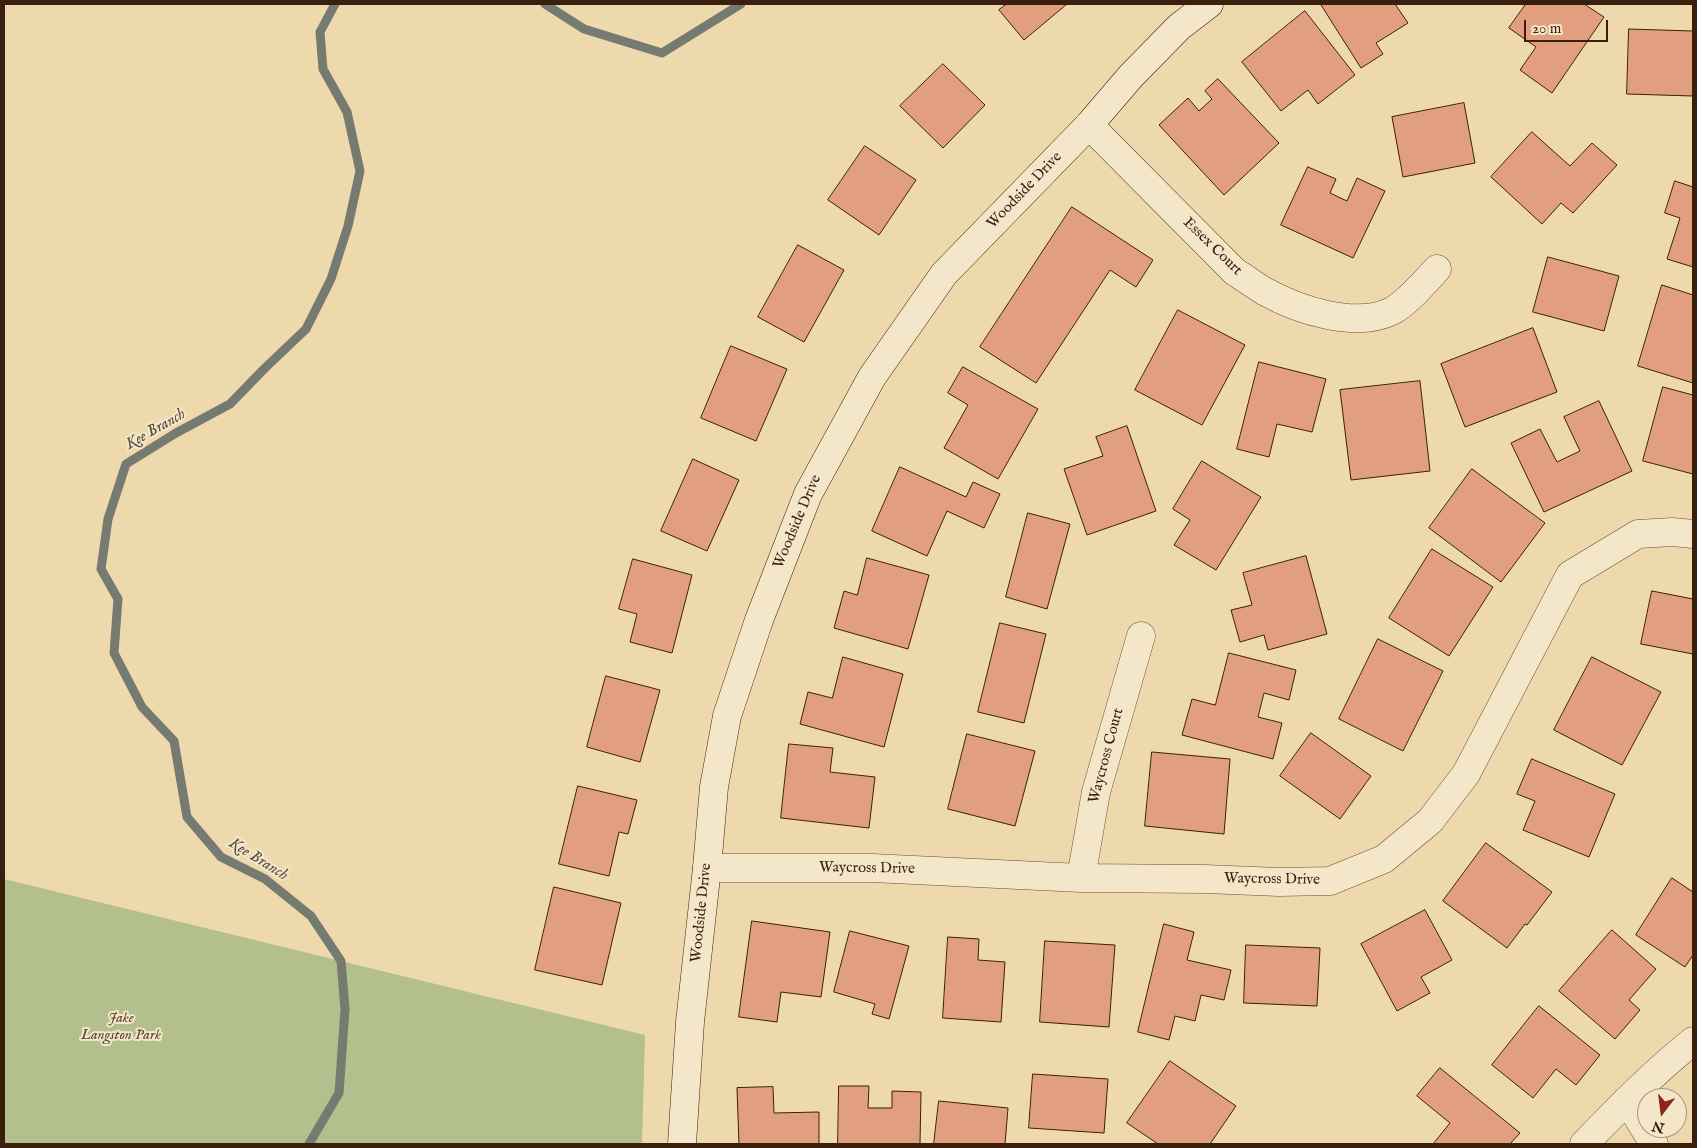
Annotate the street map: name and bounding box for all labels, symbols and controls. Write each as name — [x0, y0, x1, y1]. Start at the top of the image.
scale bar — [1527, 10, 1611, 42]
text: 20 m — [1532, 19, 1561, 38]
street label: Woodside Drive — [984, 149, 1066, 233]
street label: Essex Court — [1179, 214, 1245, 280]
water label: Kee Branch — [123, 405, 189, 455]
street label: Woodside Drive — [770, 472, 826, 572]
street label: Waycross Court — [1086, 706, 1128, 806]
water label: Kee Branch — [225, 834, 291, 886]
street label: Waycross Drive — [819, 859, 915, 879]
street label: Woodside Drive — [688, 862, 716, 964]
street label: Waycross Drive — [1224, 870, 1320, 890]
park label: Jake Langston Park — [81, 1010, 161, 1045]
north arrow — [1637, 1088, 1687, 1138]
text: N — [1650, 1116, 1667, 1137]

